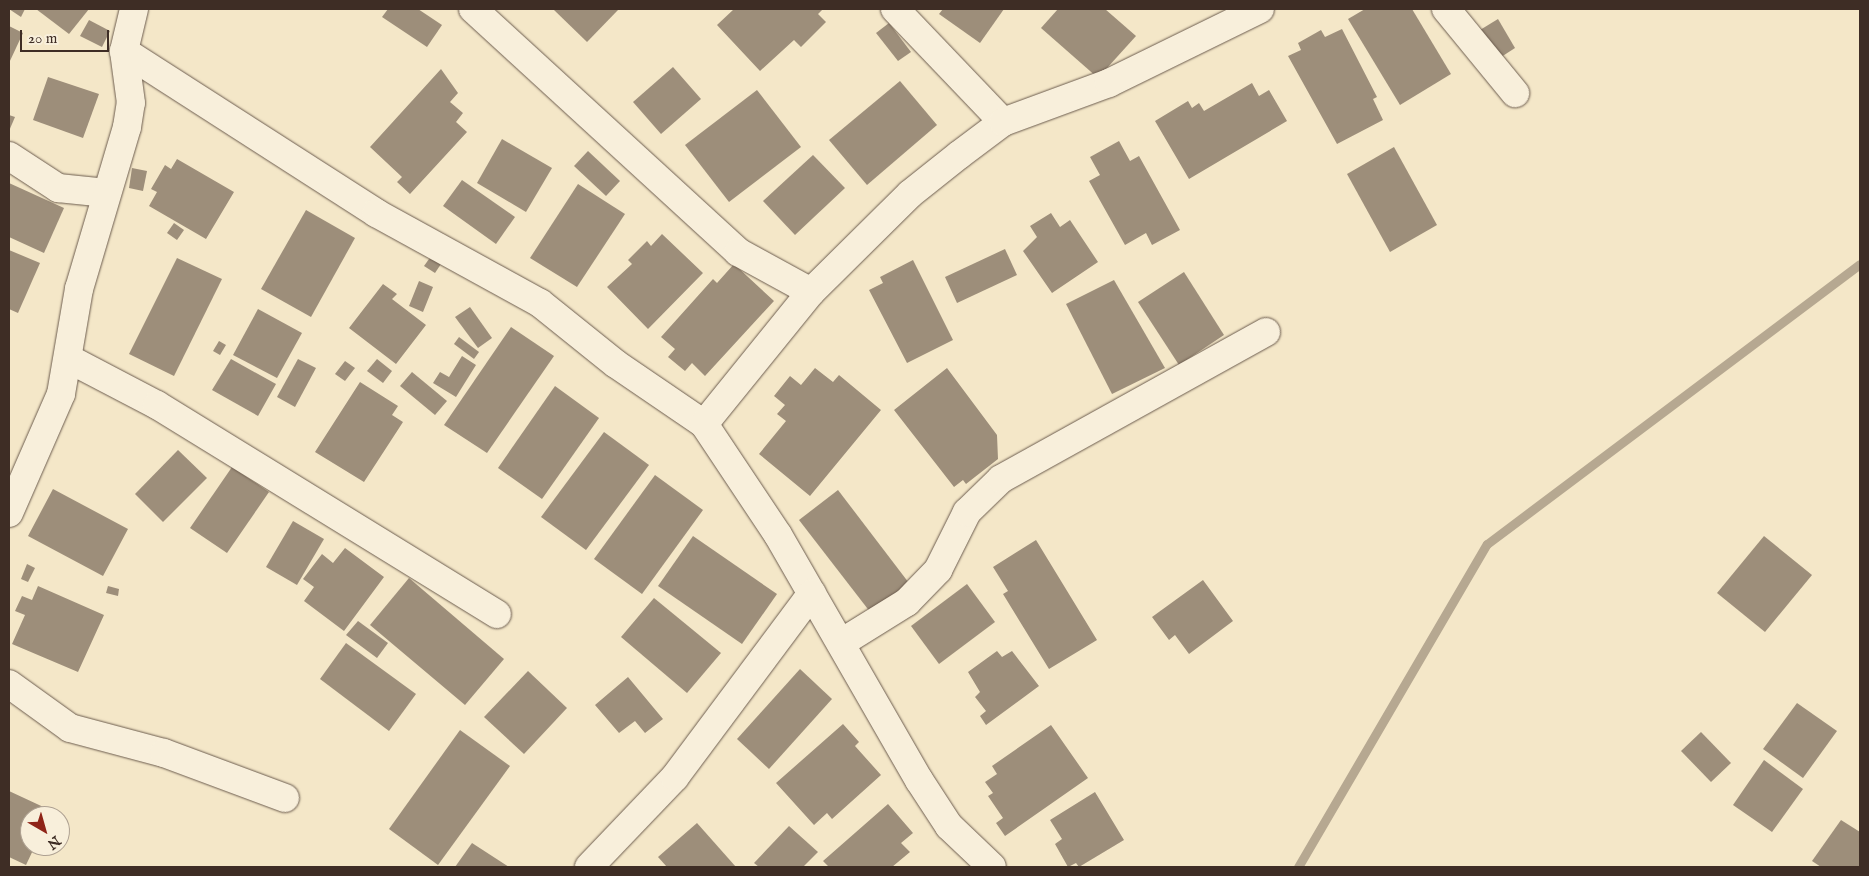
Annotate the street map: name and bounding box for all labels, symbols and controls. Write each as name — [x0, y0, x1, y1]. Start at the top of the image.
scale bar — [22, 20, 111, 52]
text: 20 m — [28, 29, 57, 48]
north arrow — [20, 806, 70, 856]
text: N — [43, 831, 64, 853]

